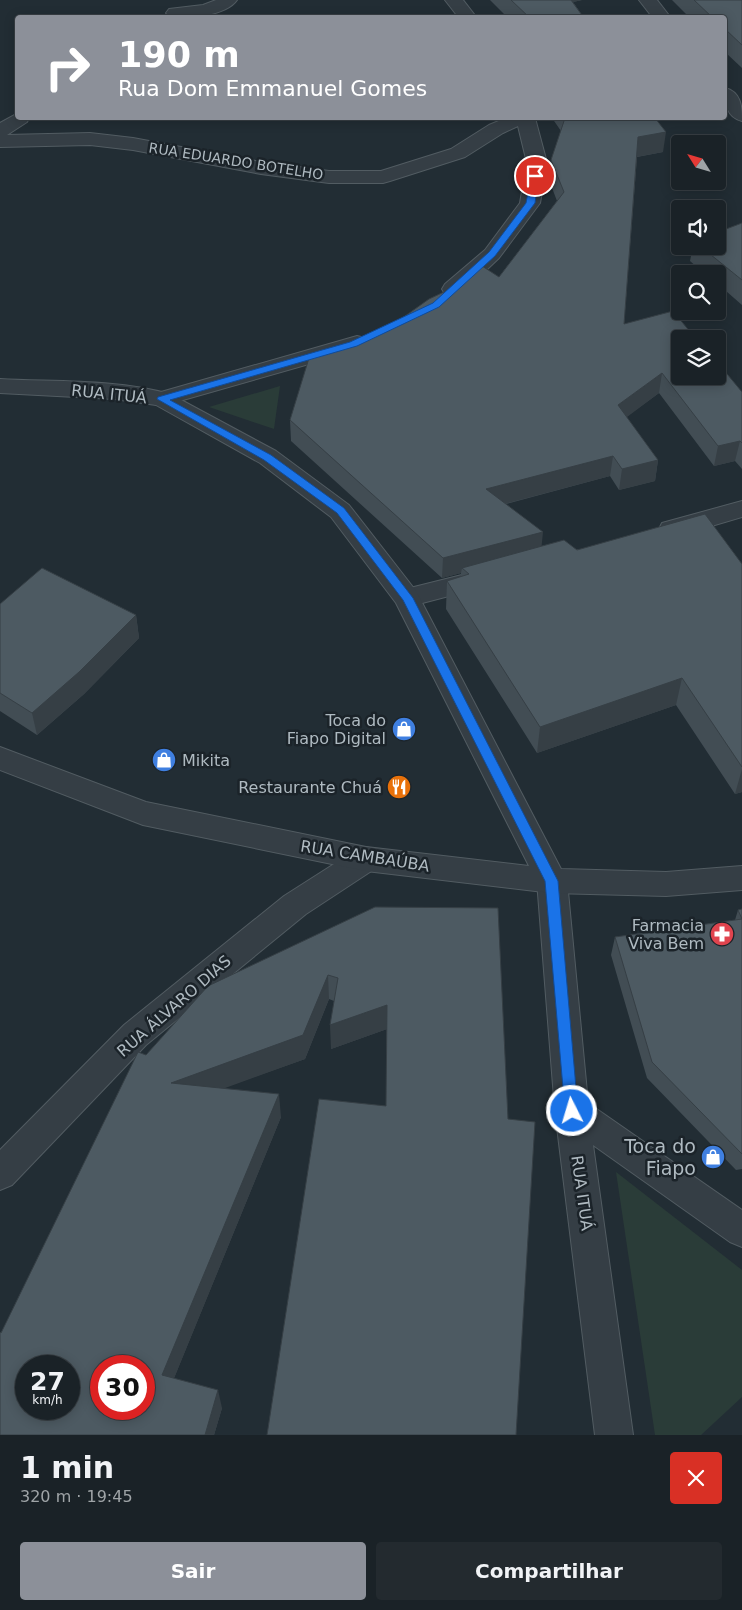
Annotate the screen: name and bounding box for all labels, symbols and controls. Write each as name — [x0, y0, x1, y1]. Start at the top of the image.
icon: right — [35, 35, 100, 100]
text: 190 m — [118, 35, 240, 75]
text: Rua Dom Emmanuel Gomes — [118, 76, 427, 101]
north arrow — [671, 135, 726, 190]
map controls — [671, 135, 726, 385]
street label: RUA EDUARDO BOTELHO — [148, 139, 324, 183]
pin — [514, 155, 556, 197]
icon: arrive — [521, 162, 549, 190]
button: sound — [671, 200, 726, 255]
button: search — [671, 265, 726, 320]
button: layers — [671, 330, 726, 385]
street label: RUA ITUÁ — [70, 381, 148, 407]
place label: Toca do Fiapo Digital — [287, 711, 386, 748]
shop icon: Toca do Fiapo Digital — [391, 716, 417, 742]
shop icon: Mikita — [151, 747, 177, 773]
place label: Mikita — [182, 751, 230, 770]
restaurant icon: Restaurante Chuá — [386, 774, 412, 800]
place label: Restaurante Chuá — [238, 778, 382, 797]
street label: RUA CAMBAÚBA — [299, 836, 431, 876]
place label: Farmacia Viva Bem — [628, 916, 704, 953]
pharmacy icon: Farmacia Viva Bem — [709, 921, 735, 947]
street label: RUA ÁLVARO DIAS — [113, 951, 235, 1061]
position arrow — [545, 1084, 597, 1136]
place label: Toca do Fiapo — [623, 1135, 696, 1179]
shop icon: Toca do Fiapo — [700, 1144, 726, 1170]
street label: RUA ITUÁ — [567, 1154, 597, 1232]
speed limit sign: 30 — [90, 1355, 155, 1420]
text: 27 — [30, 1367, 65, 1396]
text: km/h — [32, 1393, 63, 1407]
text: 1 min — [20, 1450, 114, 1485]
button: close — [670, 1452, 722, 1504]
text: 320 m · 19:45 — [20, 1487, 133, 1506]
button: Sair — [20, 1542, 366, 1600]
button: Compartilhar — [376, 1542, 722, 1600]

